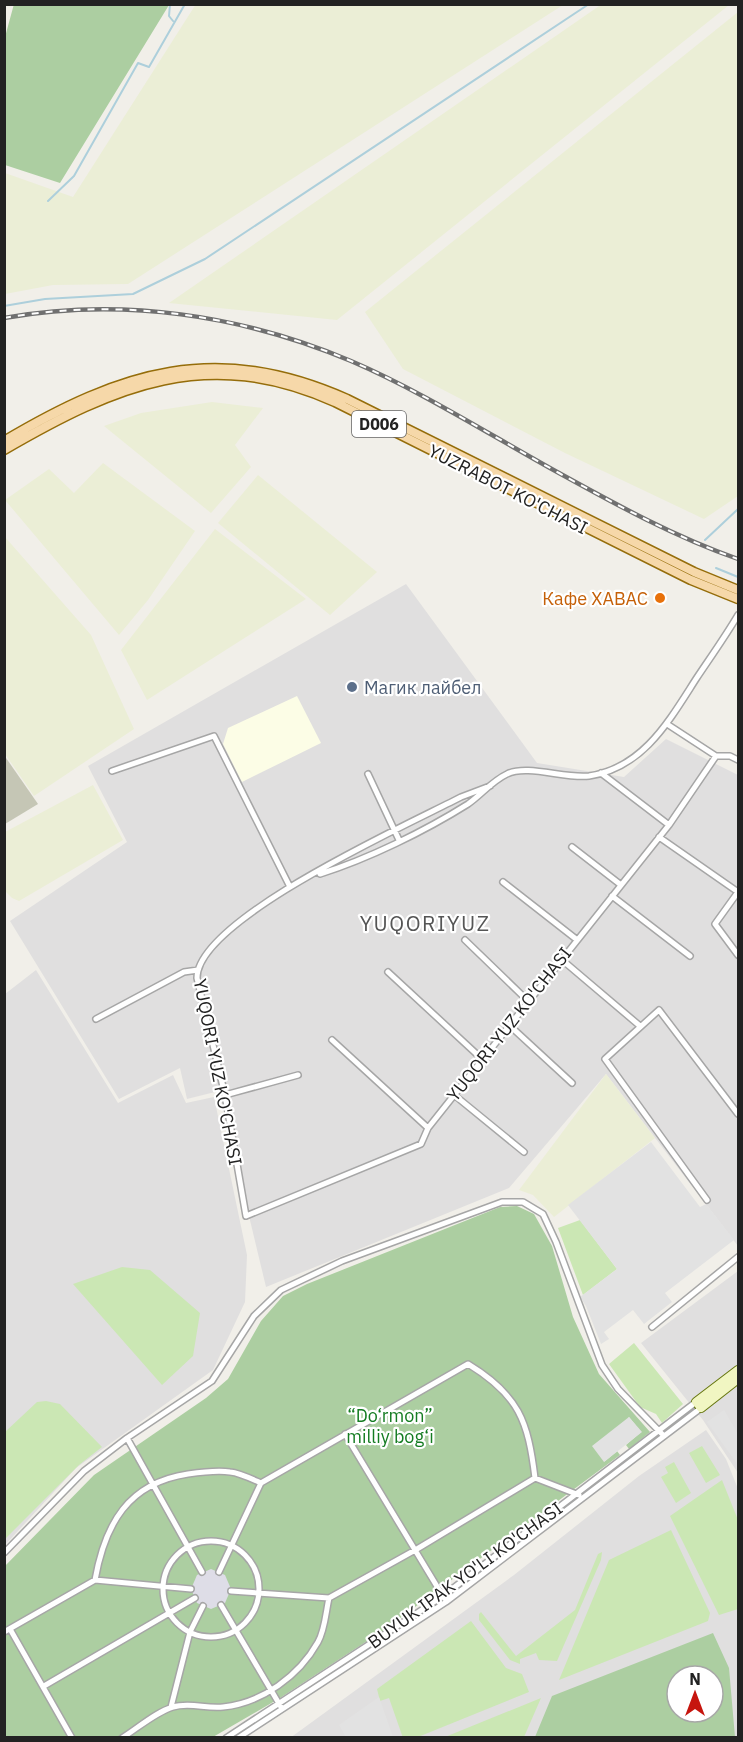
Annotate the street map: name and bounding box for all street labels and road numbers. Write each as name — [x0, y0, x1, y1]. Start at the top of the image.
road number: D006 — [352, 411, 406, 437]
street label: YUZRABOT KO'CHASI — [424, 439, 592, 539]
street label: YUQORI YUZ KO'CHASI — [442, 942, 576, 1106]
street label: YUQORI YUZ KO'CHASI — [189, 977, 247, 1167]
street label: BUYUK IPAK YO'LI KO'CHASI — [363, 1497, 567, 1653]

